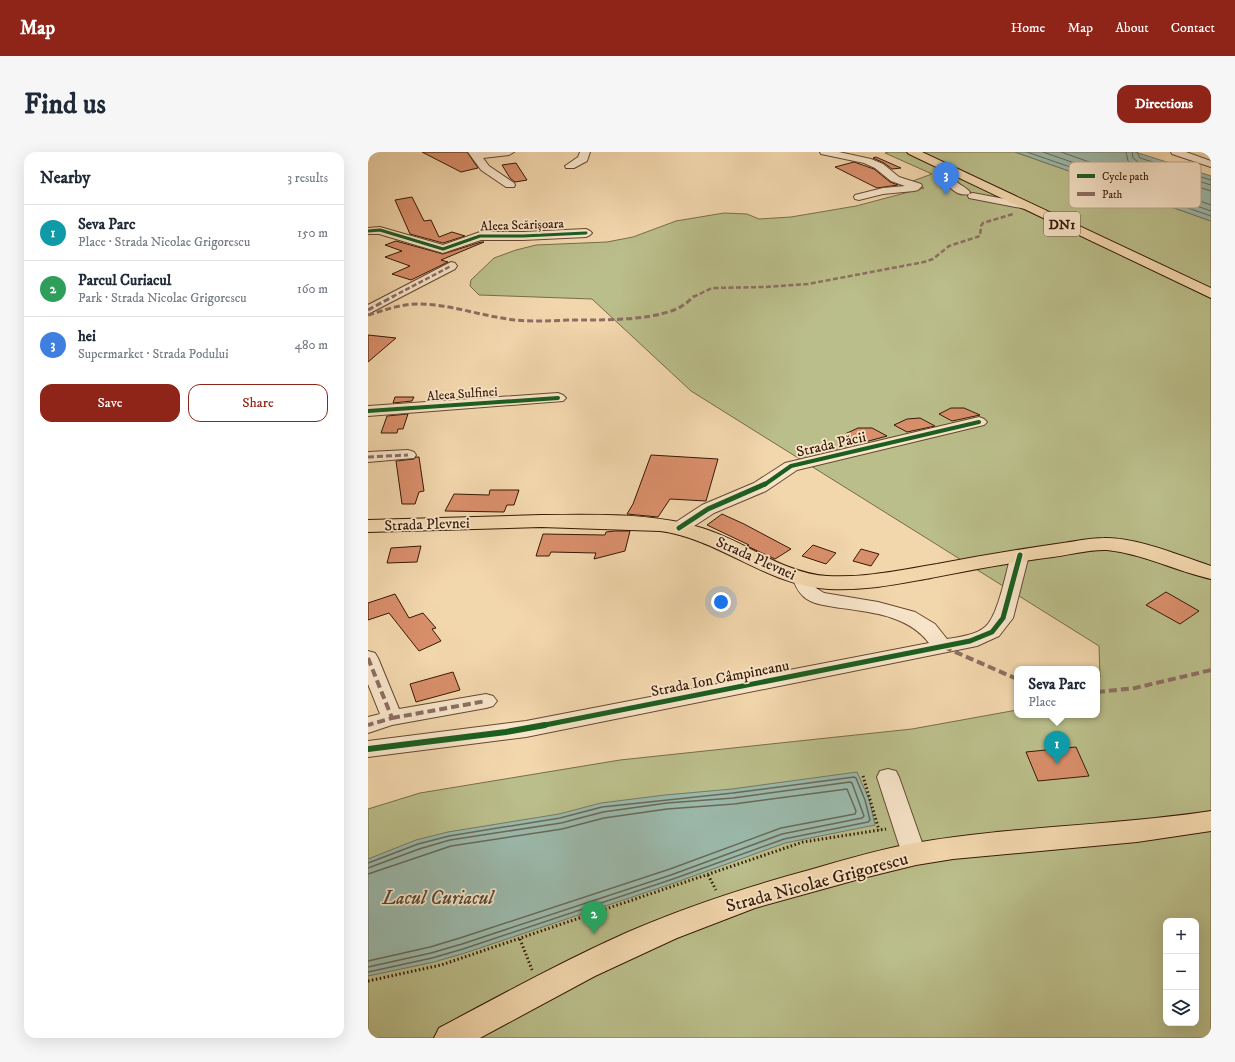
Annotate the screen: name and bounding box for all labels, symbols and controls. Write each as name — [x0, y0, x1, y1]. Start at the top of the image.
text: Map — [20, 17, 55, 40]
text: Home — [1011, 19, 1045, 37]
text: Map — [1067, 19, 1093, 37]
text: About — [1115, 19, 1149, 37]
text: Contact — [1171, 19, 1215, 37]
button: Directions — [1117, 85, 1211, 123]
text: Find us — [24, 87, 106, 122]
pin: 3 — [933, 162, 959, 195]
legend — [1069, 162, 1201, 208]
text: Nearby — [40, 167, 90, 189]
text: 3 results — [287, 170, 328, 186]
text: Cycle path — [1102, 170, 1149, 184]
text: Path — [1102, 188, 1123, 202]
road number: DN1 — [1044, 212, 1080, 236]
text: Seva Parc — [78, 215, 135, 234]
street label: Aleea Scărișoara — [480, 216, 565, 234]
text: 1 — [51, 225, 55, 241]
text: 150 m — [297, 225, 328, 241]
text: Place · Strada Nicolae Grigorescu — [78, 234, 250, 250]
text: Parcul Curiacul — [78, 271, 171, 290]
text: 2 — [50, 281, 56, 297]
text: 160 m — [297, 281, 328, 297]
text: Park · Strada Nicolae Grigorescu — [78, 290, 247, 306]
text: hei — [78, 327, 96, 346]
text: 3 — [51, 337, 55, 353]
text: 480 m — [294, 337, 328, 353]
text: Supermarket · Strada Podului — [78, 346, 229, 362]
button: Save — [40, 384, 180, 422]
button: Share — [188, 384, 328, 422]
street label: Aleea Sulfinei — [426, 384, 498, 404]
street label: Strada Păcii — [794, 427, 868, 462]
street label: Strada Plevnei — [384, 514, 470, 535]
street label: Strada Plevnei — [713, 532, 799, 585]
your location — [711, 592, 731, 612]
street label: Strada Ion Câmpineanu — [649, 656, 791, 701]
popup — [1014, 666, 1100, 718]
text: Seva Parc — [1028, 675, 1086, 694]
text: Place — [1028, 694, 1056, 710]
pin: 1 — [1044, 731, 1070, 764]
street label: Strada Nicolae Grigorescu — [724, 848, 911, 918]
water label: Lacul Curiacul — [382, 887, 495, 910]
pin: 2 — [581, 901, 607, 934]
map controls — [1163, 918, 1199, 1026]
button: + — [1163, 918, 1199, 954]
button: − — [1163, 954, 1199, 990]
button: layers — [1163, 990, 1199, 1026]

